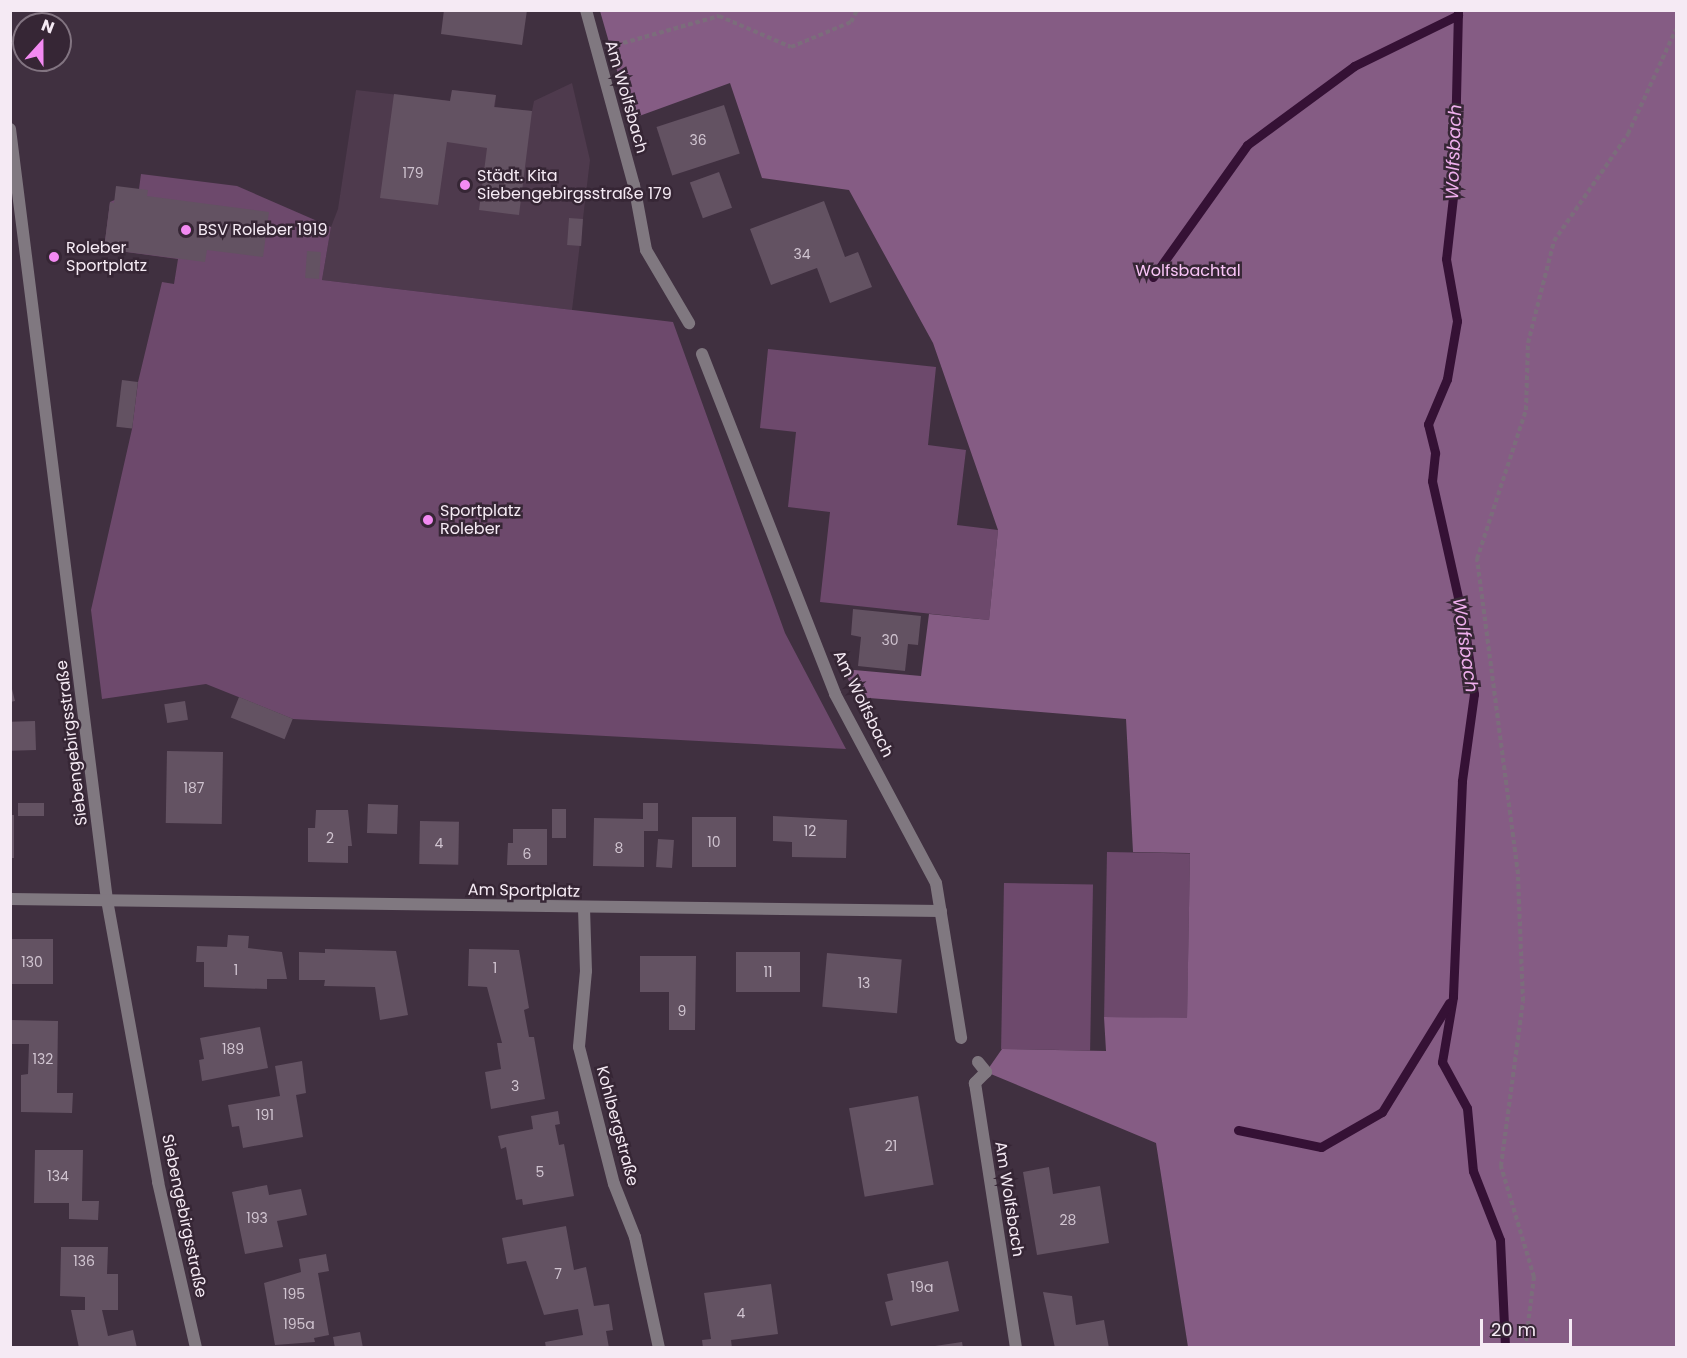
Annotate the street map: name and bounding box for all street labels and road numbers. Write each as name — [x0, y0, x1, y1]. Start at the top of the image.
street label: Am Wolfsbach — [601, 38, 651, 156]
street label: Am Wolfsbach — [829, 647, 897, 761]
street label: Siebengebirgsstraße — [52, 659, 92, 827]
street label: Am Sportplatz — [468, 880, 580, 902]
street label: Kohlbergstraße — [592, 1064, 642, 1188]
street label: Siebengebirgsstraße — [157, 1133, 211, 1299]
street label: Am Wolfsbach — [990, 1140, 1028, 1258]

